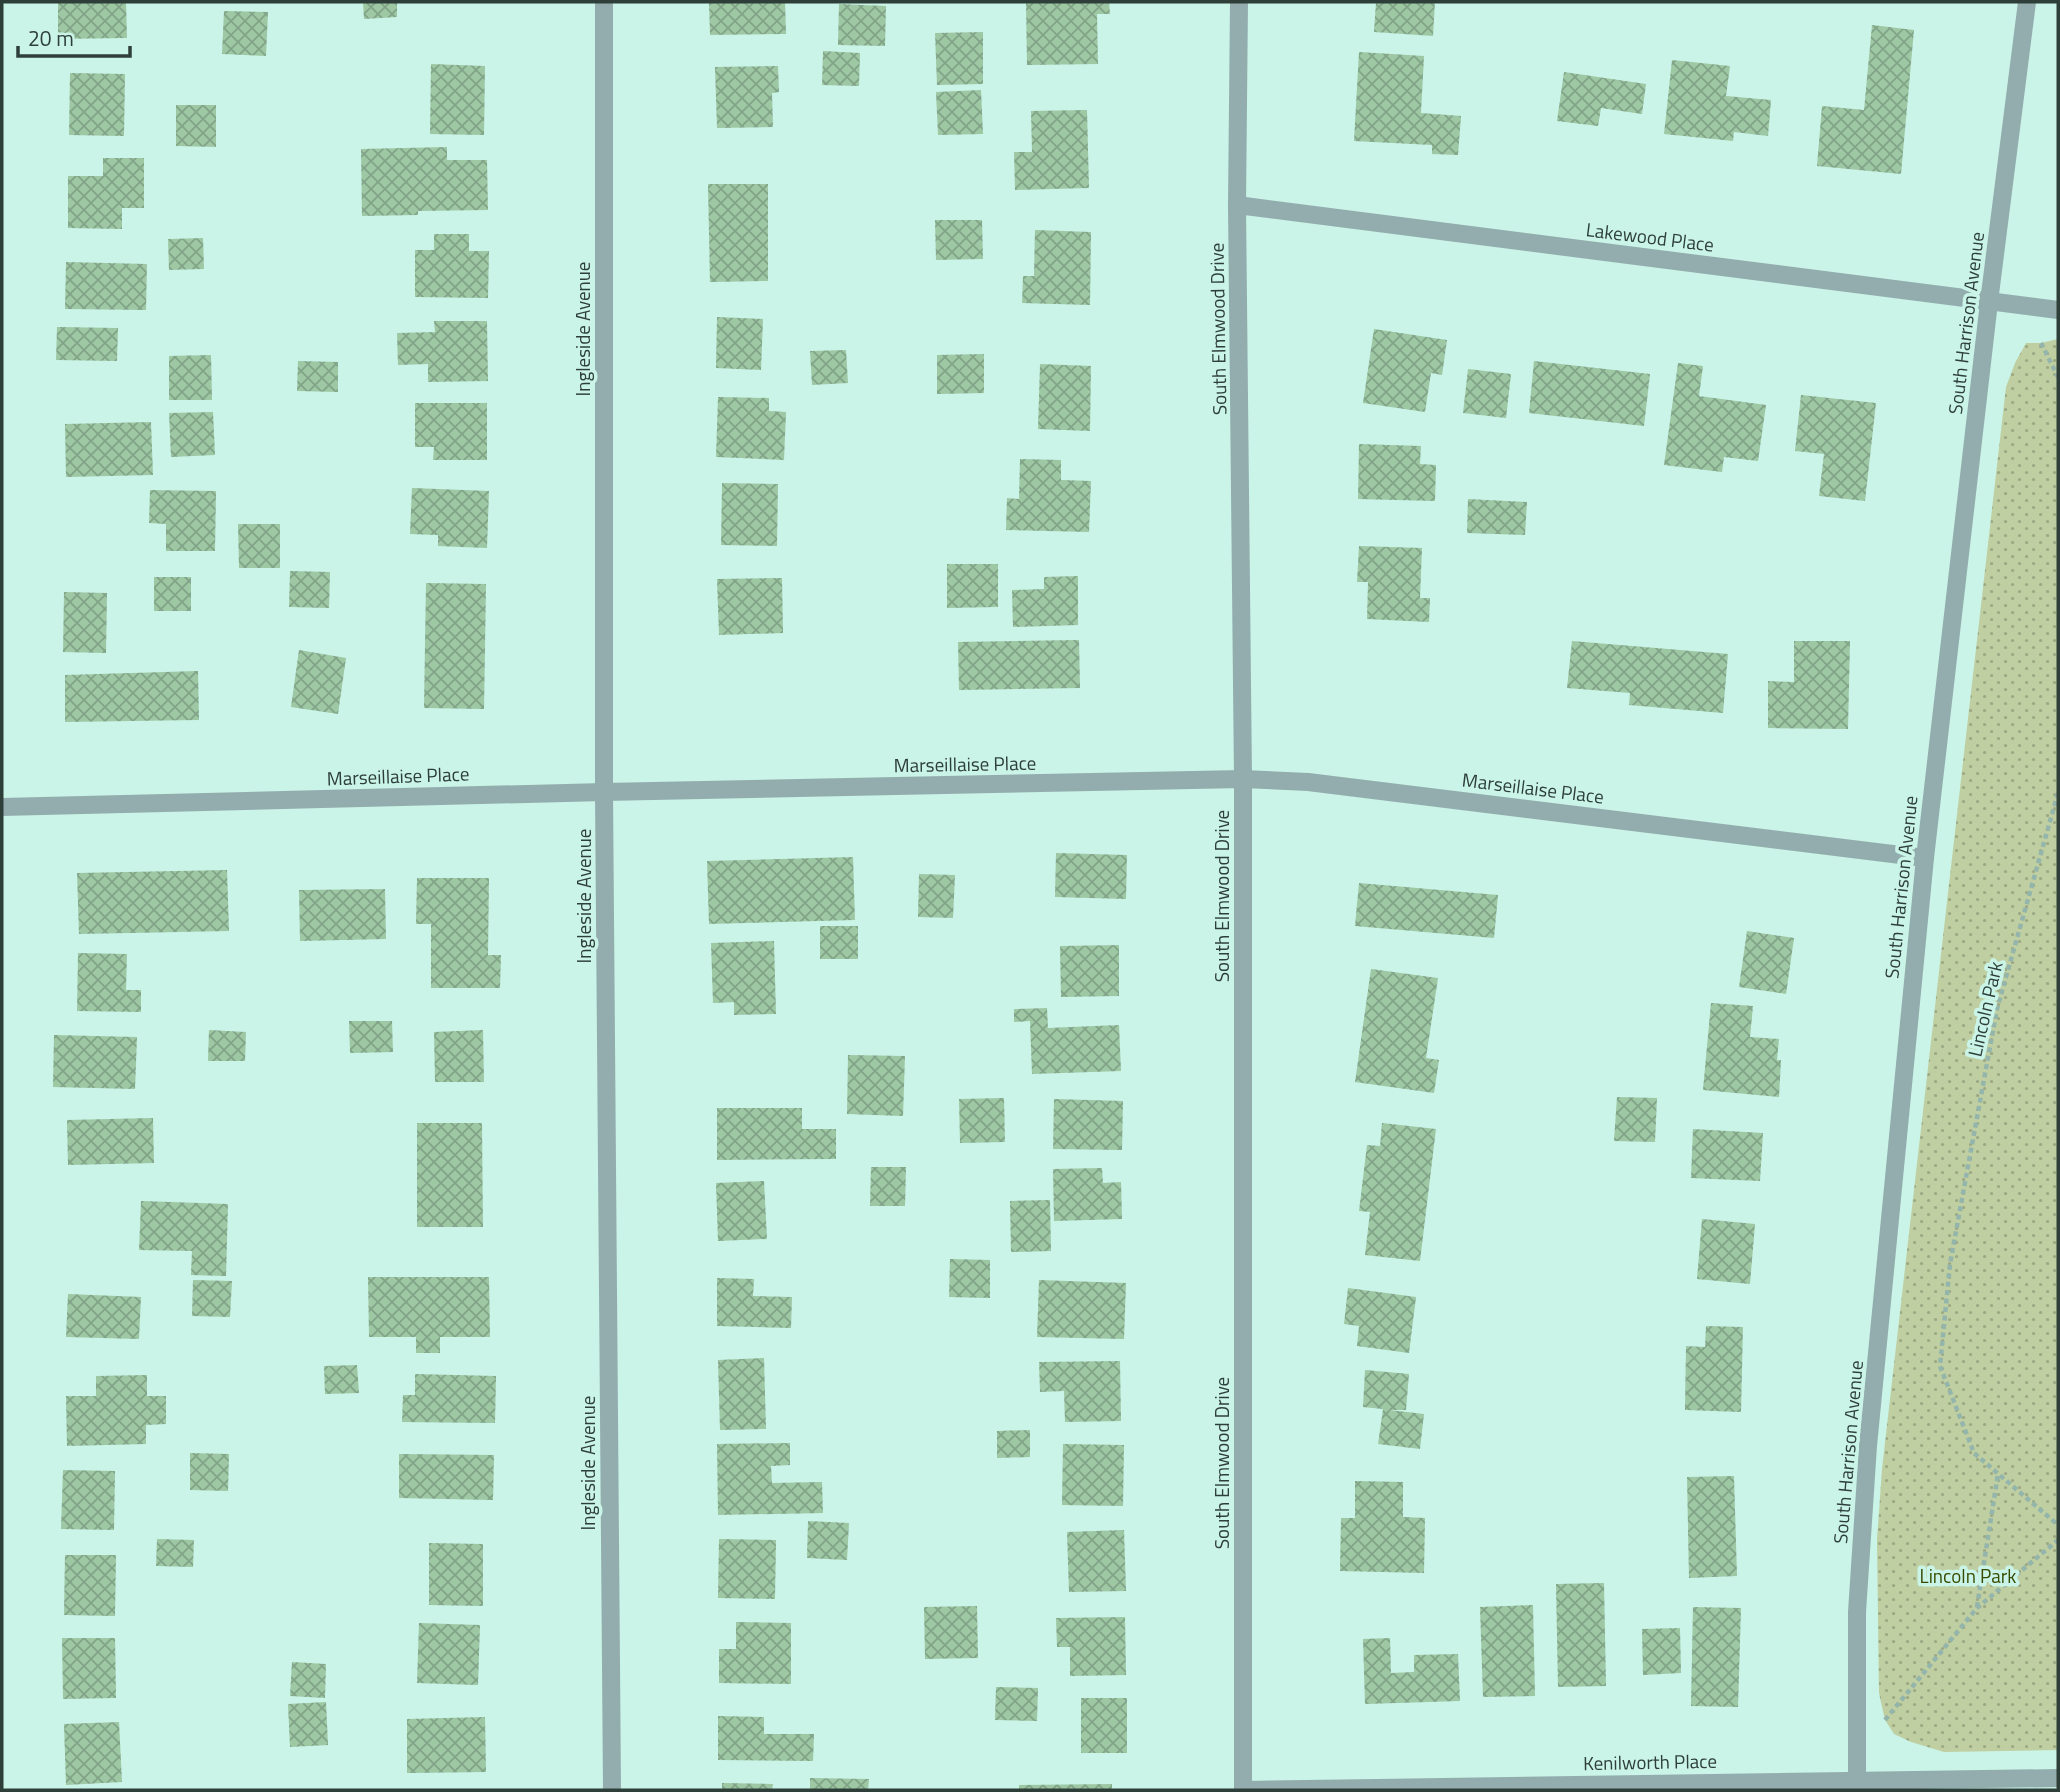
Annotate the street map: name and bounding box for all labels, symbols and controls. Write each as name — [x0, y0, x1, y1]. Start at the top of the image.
scale bar — [18, 14, 130, 58]
text: 20 m — [28, 22, 74, 54]
street label: Lakewood Place — [1584, 214, 1716, 259]
street label: South Harrison Avenue — [1940, 230, 1991, 416]
street label: South Elmwood Drive — [1201, 243, 1234, 415]
street label: Ingleside Avenue — [568, 262, 597, 396]
street label: Marseillaise Place — [893, 748, 1037, 779]
street label: Marseillaise Place — [326, 759, 470, 792]
street label: Marseillaise Place — [1460, 764, 1606, 811]
street label: South Harrison Avenue — [1876, 794, 1925, 980]
street label: South Elmwood Drive — [1207, 810, 1236, 982]
street label: Ingleside Avenue — [569, 829, 598, 963]
street label: Lincoln Park — [1959, 958, 2010, 1059]
street label: South Harrison Avenue — [1825, 1359, 1870, 1545]
street label: South Elmwood Drive — [1207, 1377, 1236, 1549]
street label: Ingleside Avenue — [573, 1396, 602, 1530]
park label: Lincoln Park — [1920, 1561, 2016, 1590]
street label: Kenilworth Place — [1583, 1746, 1717, 1777]

